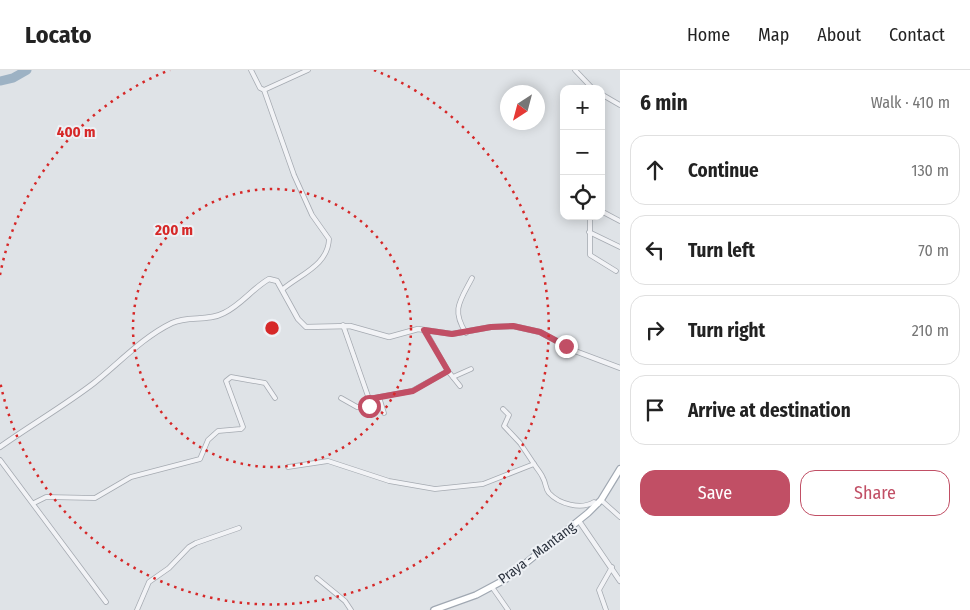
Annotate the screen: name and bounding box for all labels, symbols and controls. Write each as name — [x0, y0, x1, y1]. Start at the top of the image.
text: Locato — [25, 21, 91, 49]
text: Home — [687, 24, 730, 46]
text: Map — [758, 24, 789, 46]
text: About — [817, 24, 861, 46]
text: Contact — [889, 24, 945, 46]
north arrow — [500, 85, 545, 130]
map controls — [560, 85, 605, 220]
button: + — [560, 85, 605, 130]
text: 6 min — [640, 90, 688, 116]
text: Walk · 410 m — [871, 93, 950, 112]
text: 400 m — [57, 123, 95, 141]
button: − — [560, 130, 605, 175]
icon: ahead — [641, 156, 669, 184]
text: Continue — [688, 159, 759, 182]
text: 130 m — [911, 161, 949, 180]
button: locate — [560, 175, 605, 220]
text: 200 m — [154, 221, 193, 239]
icon: left — [641, 236, 669, 264]
text: Turn left — [688, 239, 755, 262]
text: 70 m — [918, 241, 949, 260]
icon: right — [641, 316, 669, 344]
centre of rings — [263, 319, 281, 337]
text: Turn right — [688, 319, 765, 342]
text: 210 m — [912, 321, 949, 340]
route end — [555, 335, 578, 358]
route start — [358, 395, 381, 418]
icon: arrive — [641, 396, 669, 424]
text: Arrive at destination — [688, 399, 851, 422]
button: Save — [640, 470, 790, 516]
button: Share — [800, 470, 950, 516]
street label: Praya - Mantang — [495, 518, 579, 588]

